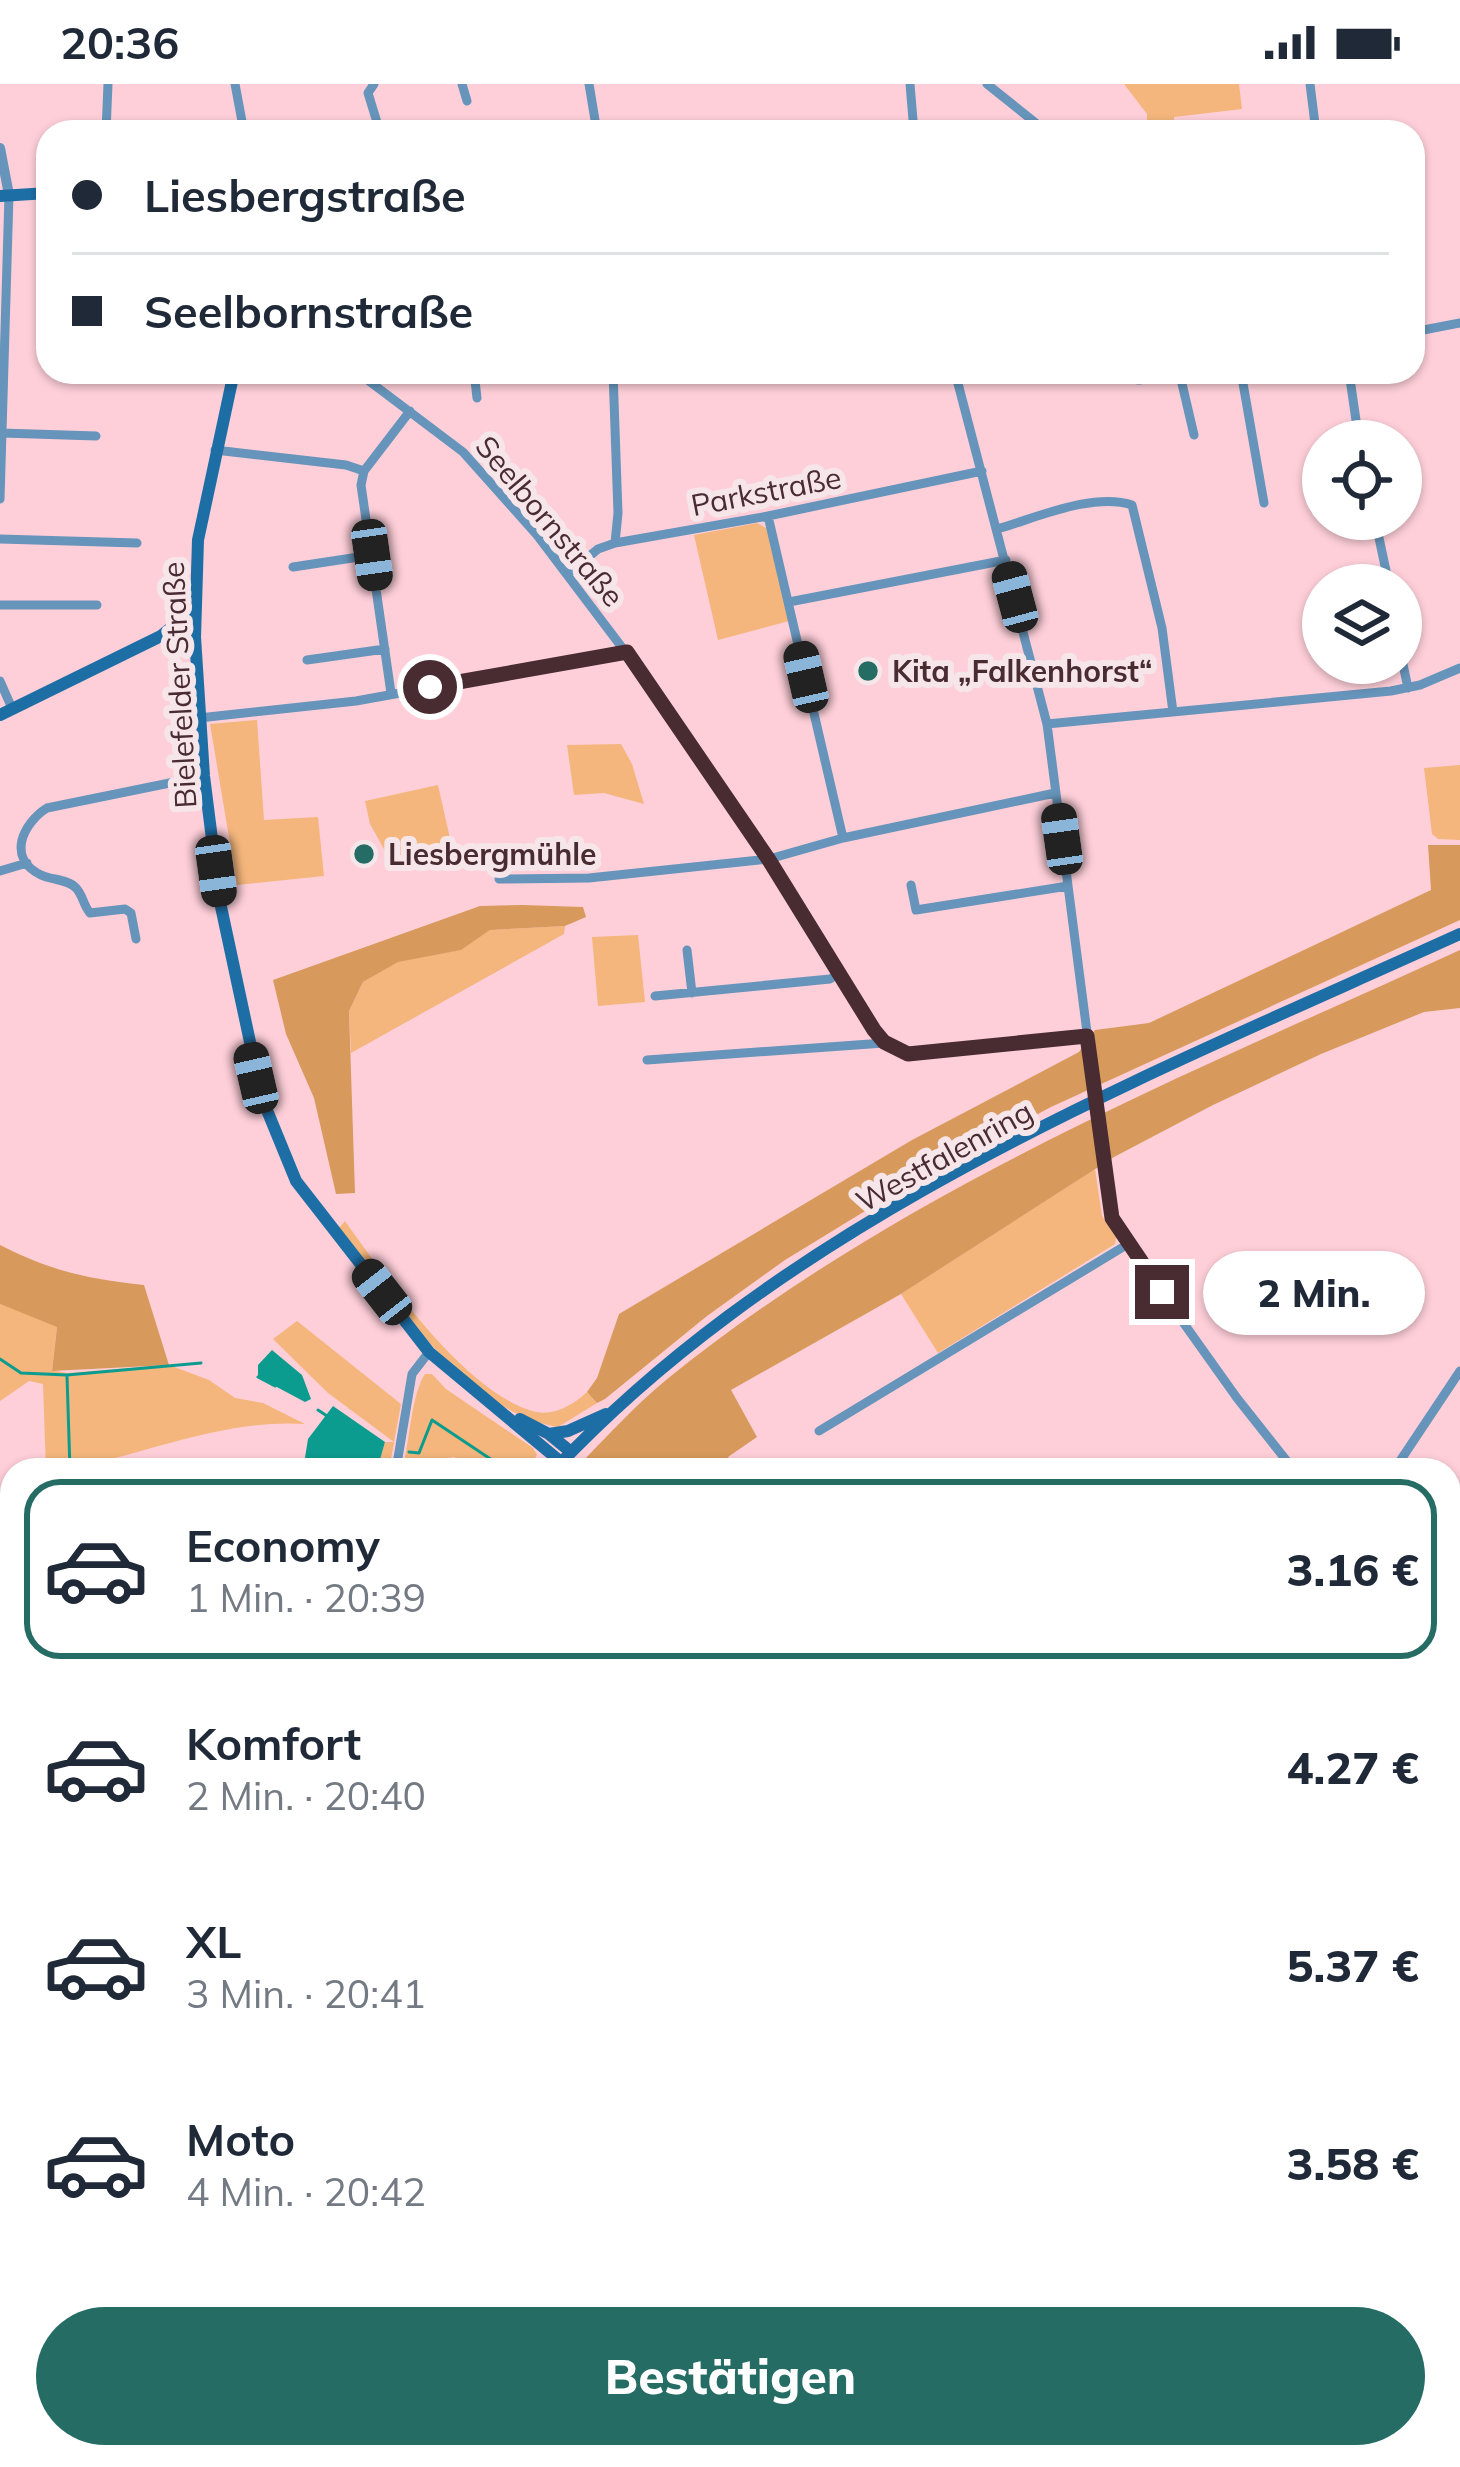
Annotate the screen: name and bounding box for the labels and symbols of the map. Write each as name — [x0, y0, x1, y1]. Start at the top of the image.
street label: Seelbornstraße — [468, 428, 632, 614]
street label: Parkstraße — [688, 458, 844, 524]
car — [349, 517, 395, 593]
car — [988, 558, 1042, 636]
street label: Bielefelder Straße — [154, 561, 204, 809]
car — [780, 638, 832, 716]
place label: Kita „Falkenhorst“ — [892, 652, 1152, 690]
marker: Kita „Falkenhorst“ — [855, 658, 881, 684]
route start — [403, 660, 457, 714]
car — [1039, 801, 1085, 877]
car — [193, 833, 239, 909]
place label: Liesbergmühle — [388, 835, 597, 873]
marker: Liesbergmühle — [351, 841, 377, 867]
car — [230, 1039, 282, 1117]
street label: Westfalenring — [849, 1092, 1039, 1220]
callout: 2 Min. — [1204, 1250, 1426, 1334]
car — [346, 1253, 418, 1331]
route end — [1135, 1265, 1189, 1319]

